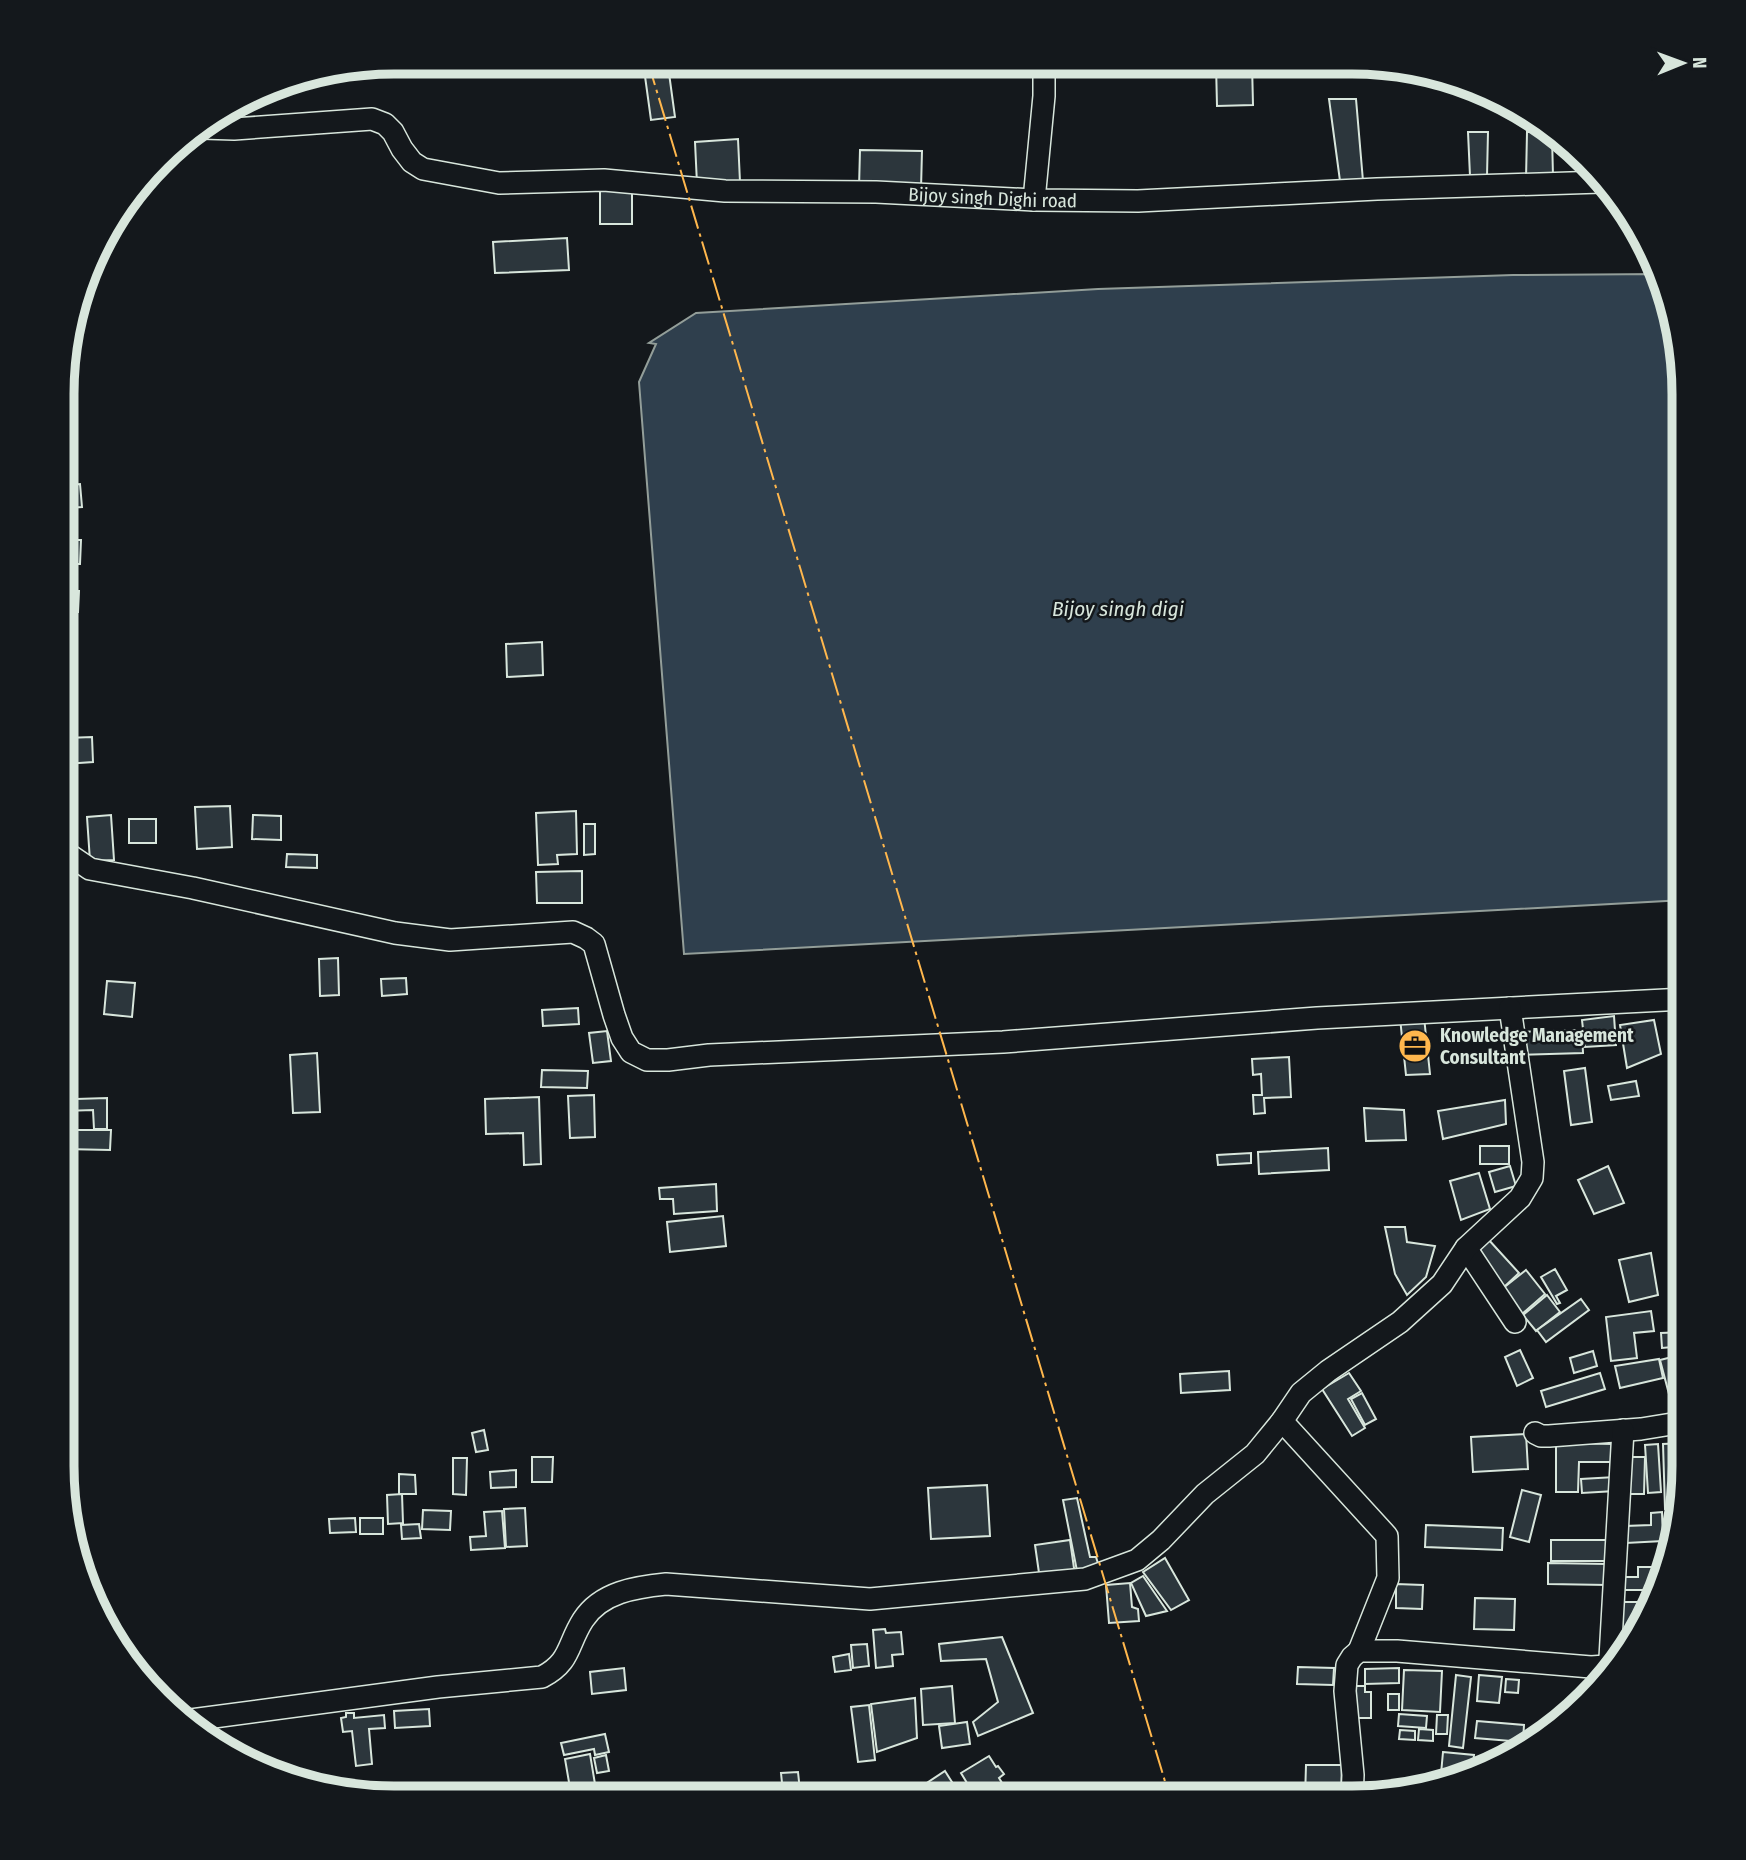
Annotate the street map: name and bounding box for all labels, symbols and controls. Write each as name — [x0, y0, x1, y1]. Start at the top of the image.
north arrow — [1648, 28, 1718, 98]
text: N — [1688, 57, 1711, 69]
street label: Bijoy singh Dighi road — [908, 182, 1077, 212]
water label: Bijoy singh digi — [1052, 596, 1185, 622]
place label: Knowledge Management Consultant — [1440, 1024, 1634, 1069]
office icon: Knowledge Management Consultant — [1396, 1027, 1434, 1065]

